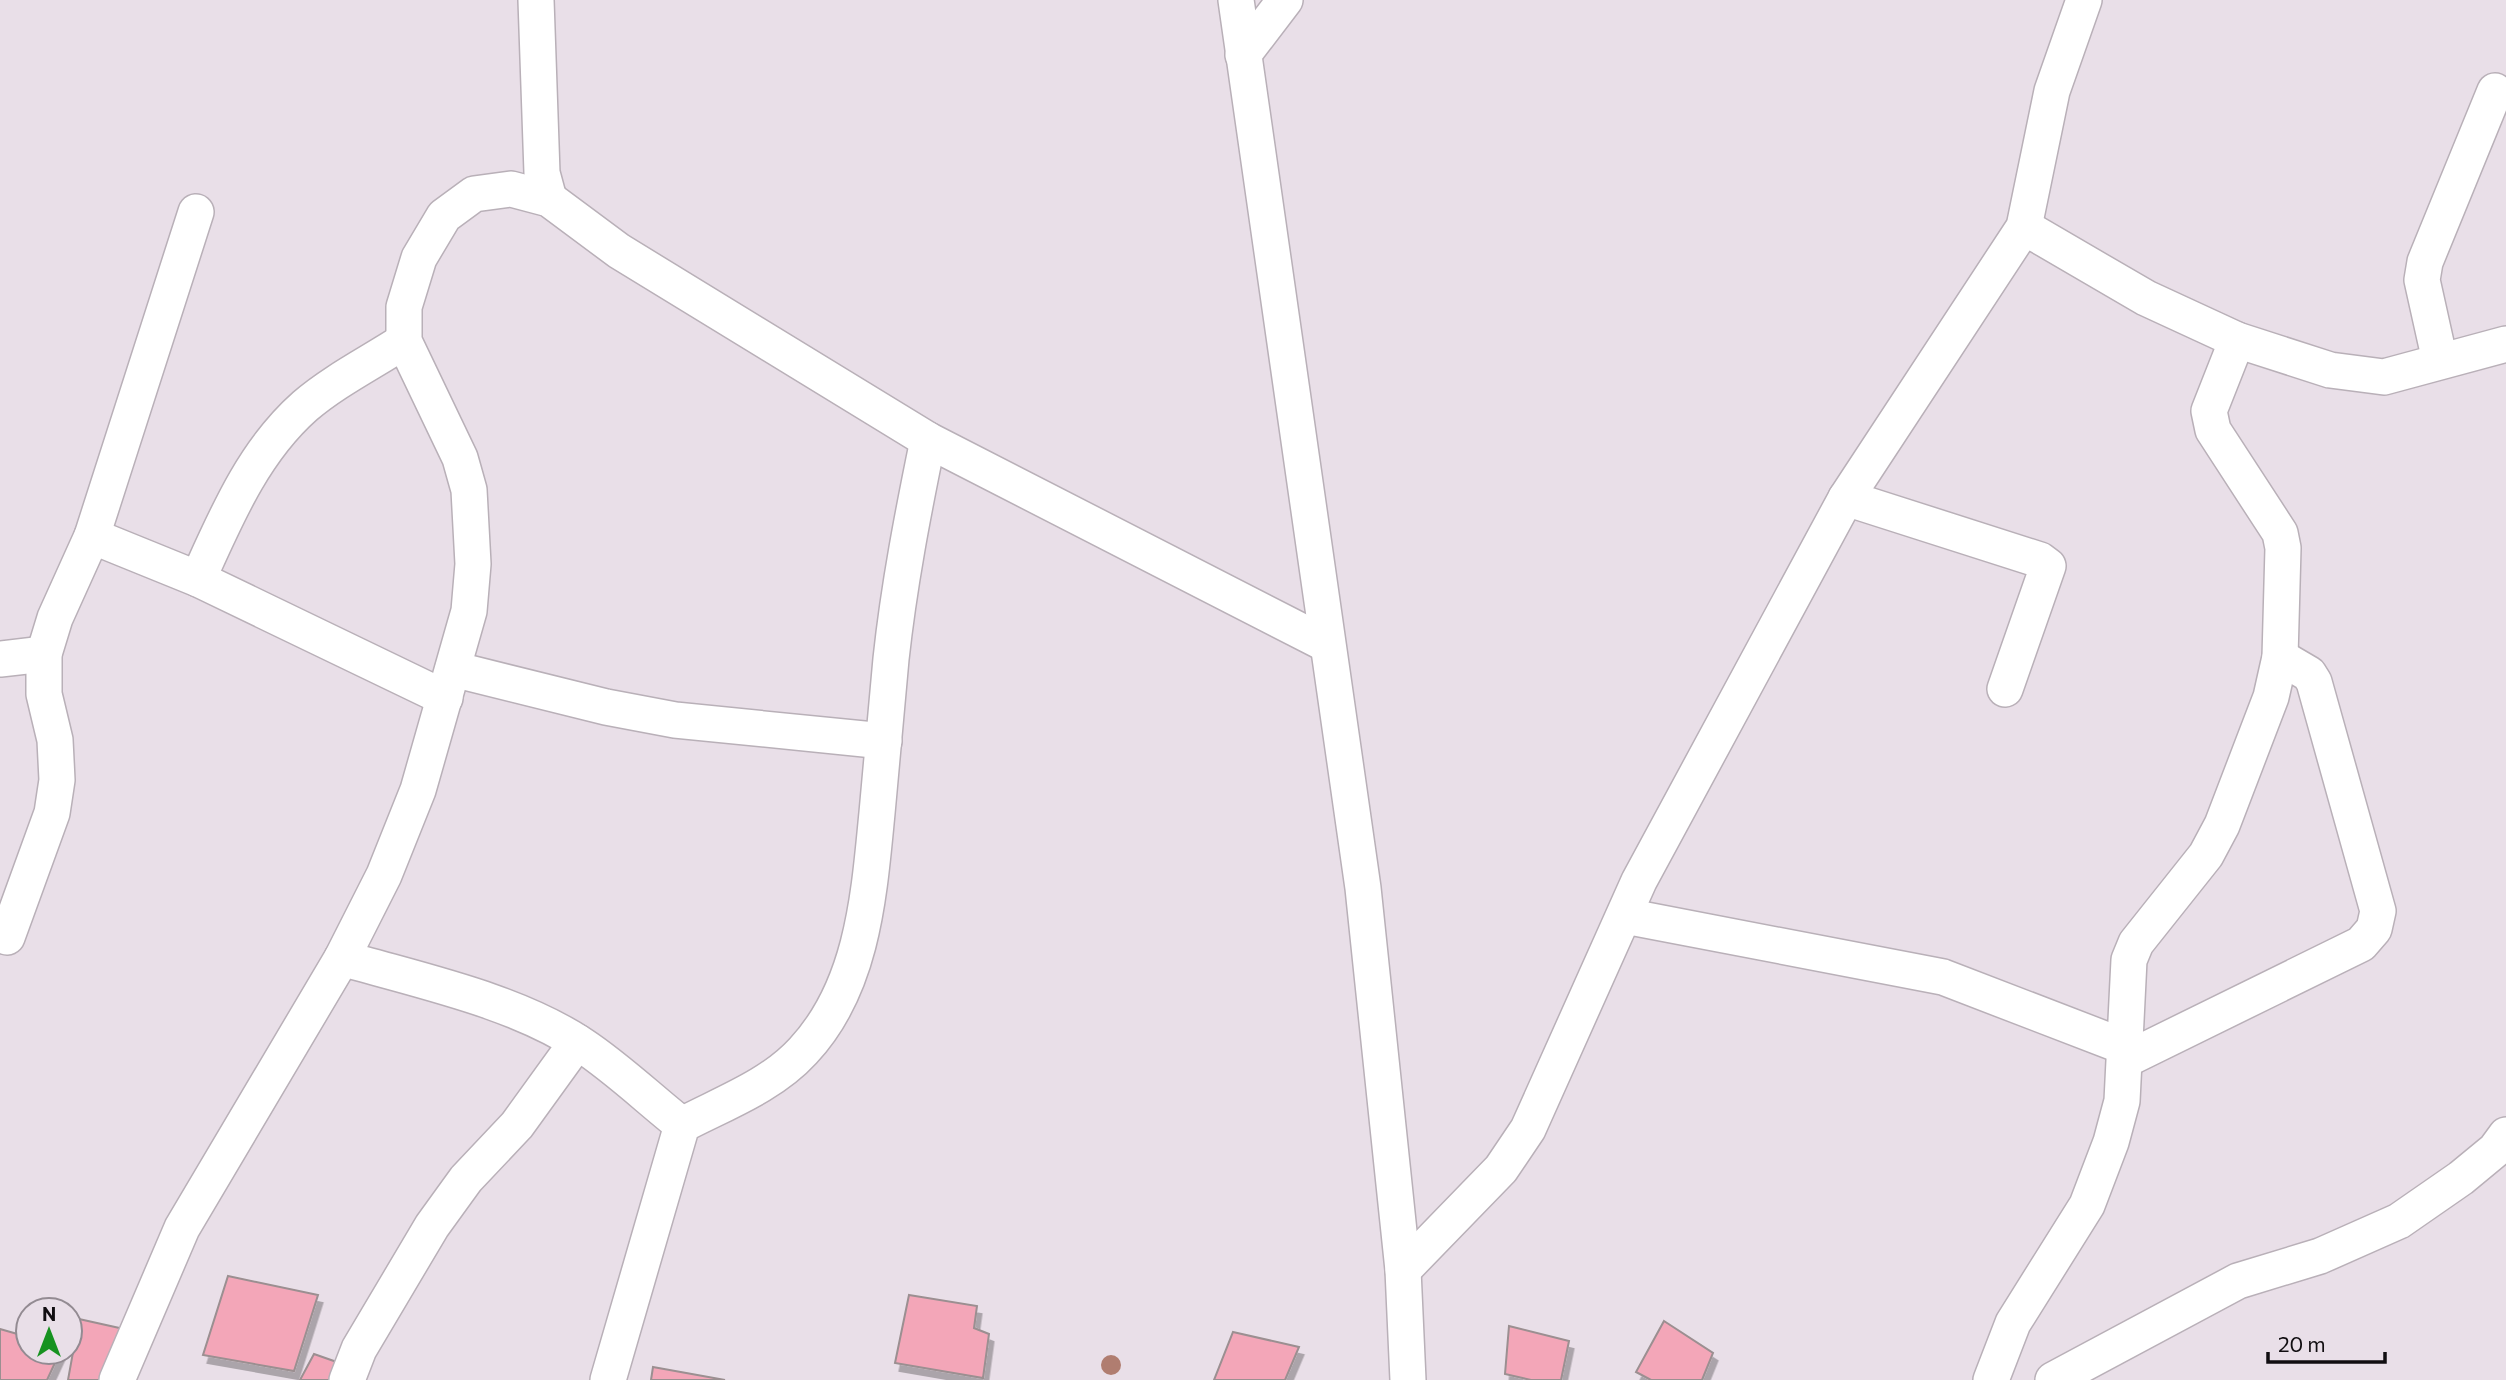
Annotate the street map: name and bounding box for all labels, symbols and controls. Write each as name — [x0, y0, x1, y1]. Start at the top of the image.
north arrow — [14, 1296, 84, 1366]
text: N — [42, 1302, 56, 1325]
scale bar — [2268, 1320, 2385, 1364]
text: 20 m — [2278, 1331, 2326, 1356]

